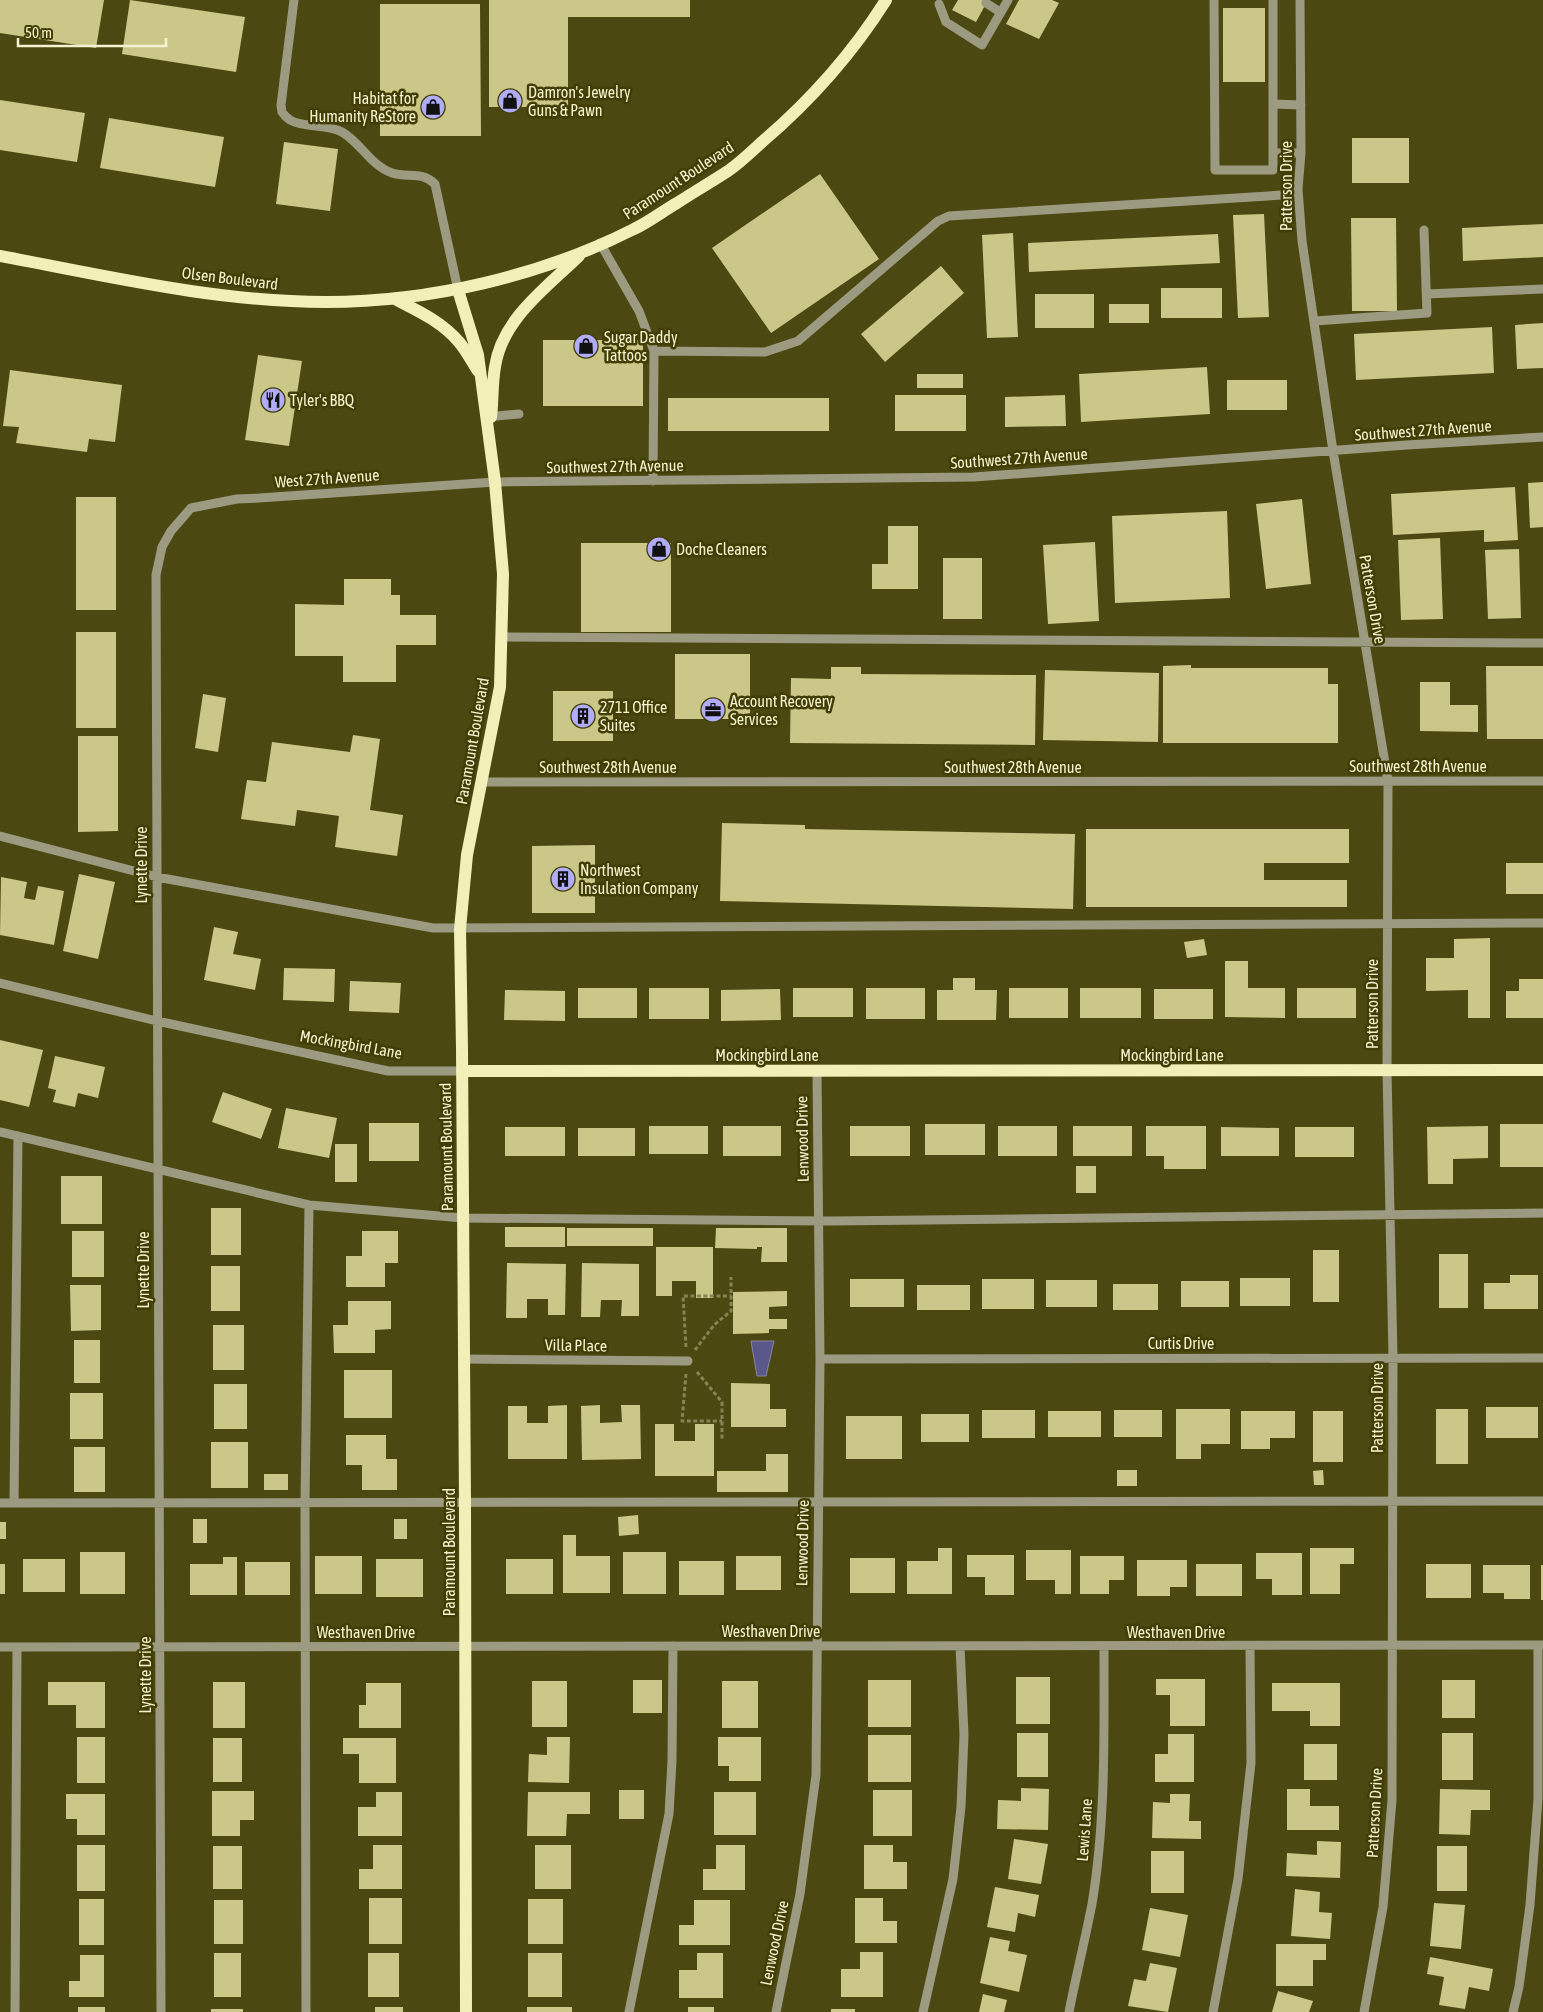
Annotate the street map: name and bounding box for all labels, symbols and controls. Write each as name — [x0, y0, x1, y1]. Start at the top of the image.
scale bar — [18, 15, 165, 47]
text: 50 m — [25, 24, 52, 41]
place label: Damron's Jewelry Guns & Pawn — [528, 83, 631, 119]
shop icon: Damron's Jewelry Guns & Pawn — [497, 88, 523, 114]
place label: Habitat for Humanity ReStore — [309, 89, 416, 126]
shop icon: Habitat for Humanity ReStore — [420, 94, 446, 120]
street label: Paramount Boulevard — [619, 138, 737, 222]
street label: Patterson Drive — [1277, 141, 1295, 231]
street label: Olsen Boulevard — [181, 263, 279, 293]
place label: Sugar Daddy Tattoos — [604, 328, 678, 364]
shop icon: Sugar Daddy Tattoos — [573, 333, 599, 359]
restaurant icon: Tyler's BBQ — [260, 387, 286, 413]
place label: Tyler's BBQ — [290, 391, 355, 410]
street label: Southwest 27th Avenue — [1354, 416, 1492, 444]
street label: Southwest 27th Avenue — [950, 444, 1088, 472]
street label: Southwest 27th Avenue — [546, 456, 684, 476]
street label: West 27th Avenue — [274, 465, 380, 491]
shop icon: Doche Cleaners — [646, 536, 672, 562]
place label: Doche Cleaners — [676, 540, 767, 558]
street label: Patterson Drive — [1356, 553, 1390, 645]
street label: Paramount Boulevard — [452, 676, 492, 806]
place label: Account Recovery Services — [730, 692, 833, 728]
office icon: Account Recovery Services — [700, 697, 726, 723]
place label: 2711 Office Suites — [600, 698, 667, 734]
building icon: 2711 Office Suites — [570, 703, 596, 729]
street label: Southwest 28th Avenue — [1349, 757, 1487, 775]
street label: Southwest 28th Avenue — [539, 758, 677, 776]
street label: Southwest 28th Avenue — [944, 758, 1082, 776]
street label: Lynette Drive — [132, 827, 151, 903]
place label: Northwest Insulation Company — [580, 861, 699, 898]
building icon: Northwest Insulation Company — [550, 866, 576, 892]
street label: Patterson Drive — [1363, 959, 1381, 1049]
street label: Mockingbird Lane — [298, 1026, 404, 1063]
street label: Mockingbird Lane — [715, 1046, 819, 1065]
street label: Mockingbird Lane — [1120, 1046, 1224, 1065]
street label: Paramount Boulevard — [436, 1083, 456, 1211]
street label: Lenwood Drive — [792, 1096, 812, 1182]
street label: Lynette Drive — [134, 1232, 153, 1308]
street label: Curtis Drive — [1148, 1334, 1214, 1352]
street label: Villa Place — [545, 1335, 607, 1355]
street label: Patterson Drive — [1368, 1363, 1386, 1453]
street label: Paramount Boulevard — [440, 1488, 458, 1616]
street label: Lenwood Drive — [792, 1500, 812, 1586]
street label: Westhaven Drive — [722, 1622, 820, 1640]
street label: Westhaven Drive — [317, 1623, 415, 1641]
street label: Westhaven Drive — [1127, 1623, 1225, 1641]
street label: Lynette Drive — [136, 1637, 155, 1713]
street label: Patterson Drive — [1363, 1767, 1385, 1859]
street label: Lewis Lane — [1073, 1798, 1095, 1862]
street label: Lenwood Drive — [756, 1899, 792, 1987]

